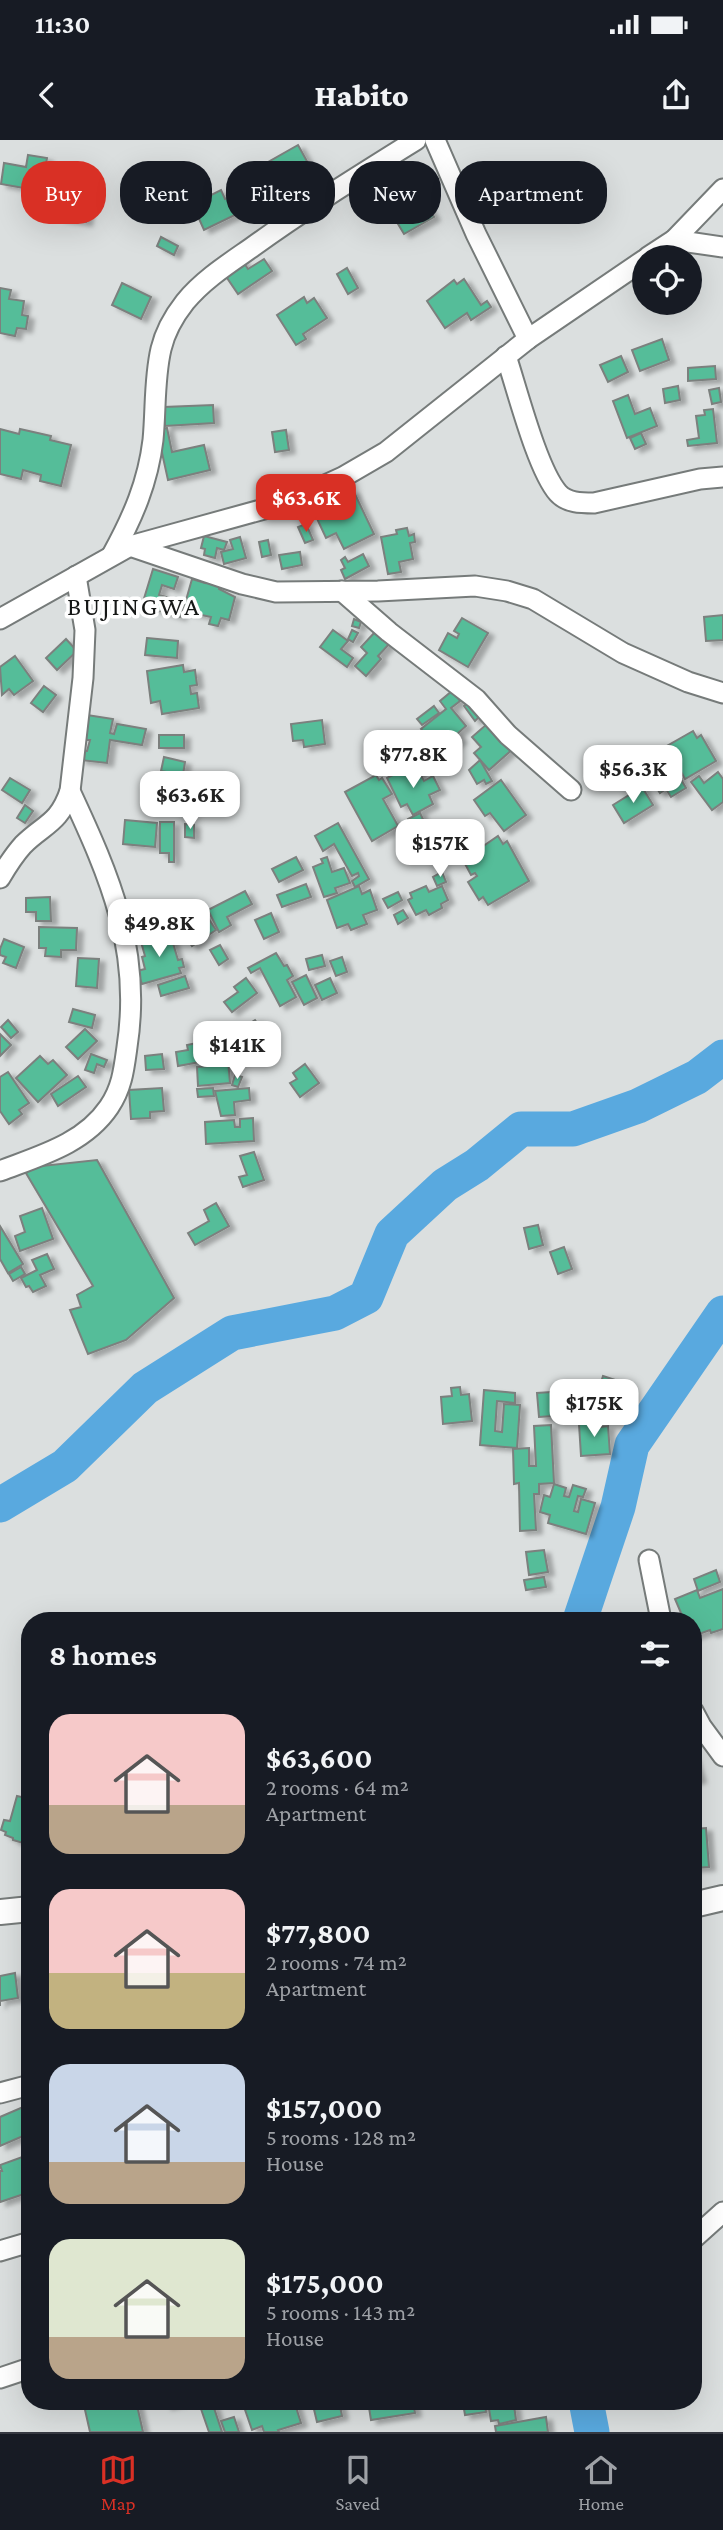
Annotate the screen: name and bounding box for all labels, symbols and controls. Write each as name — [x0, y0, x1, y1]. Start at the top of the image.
text: 11:30 — [35, 10, 90, 39]
icon: back — [28, 76, 66, 114]
icon: share — [657, 76, 695, 114]
text: Habito — [314, 77, 409, 113]
chip: Buy — [21, 161, 106, 224]
chip: Rent — [120, 161, 212, 224]
chip: Filters — [226, 161, 335, 224]
chip: New — [349, 161, 441, 224]
chip: Apartment — [455, 161, 607, 224]
map controls — [632, 245, 702, 315]
button: locate — [632, 245, 702, 315]
pin: $63.6K — [249, 474, 363, 534]
text: $63.6K — [272, 484, 340, 510]
district label: BUJINGWA — [67, 592, 201, 621]
pin: $77.8K — [356, 730, 470, 790]
text: $77.8K — [380, 740, 446, 766]
pin: $56.3K — [576, 746, 690, 805]
text: $56.3K — [599, 755, 667, 781]
pin: $63.6K — [133, 772, 247, 831]
text: $63.6K — [156, 781, 224, 807]
pin: $157K — [391, 820, 489, 879]
text: $157K — [412, 829, 468, 855]
pin: $49.8K — [102, 900, 216, 959]
text: $49.8K — [124, 909, 194, 935]
pin: $141K — [188, 1021, 286, 1081]
text: $141K — [209, 1031, 265, 1057]
pin: $175K — [545, 1380, 643, 1439]
text: $175K — [566, 1389, 622, 1415]
icon: filters — [636, 1635, 674, 1673]
text: 8 homes — [49, 1638, 157, 1671]
text: $63,600 — [266, 1741, 372, 1774]
icon: home — [105, 1742, 189, 1826]
text: 2 rooms · 64 m² — [266, 1774, 409, 1800]
text: Apartment — [266, 1800, 366, 1826]
text: $77,800 — [266, 1916, 371, 1949]
icon: home — [105, 1917, 189, 2001]
text: 2 rooms · 74 m² — [266, 1949, 407, 1975]
text: Apartment — [266, 1975, 366, 2001]
text: $157,000 — [266, 2091, 382, 2124]
icon: home — [105, 2092, 189, 2176]
text: 5 rooms · 128 m² — [266, 2124, 416, 2150]
text: House — [266, 2150, 324, 2176]
text: $175,000 — [266, 2266, 384, 2299]
icon: home — [105, 2267, 189, 2351]
text: 5 rooms · 143 m² — [266, 2299, 415, 2325]
text: House — [266, 2325, 324, 2351]
tab: Map — [99, 2451, 137, 2514]
tab: Saved — [335, 2451, 380, 2514]
tab: Home — [578, 2451, 624, 2514]

